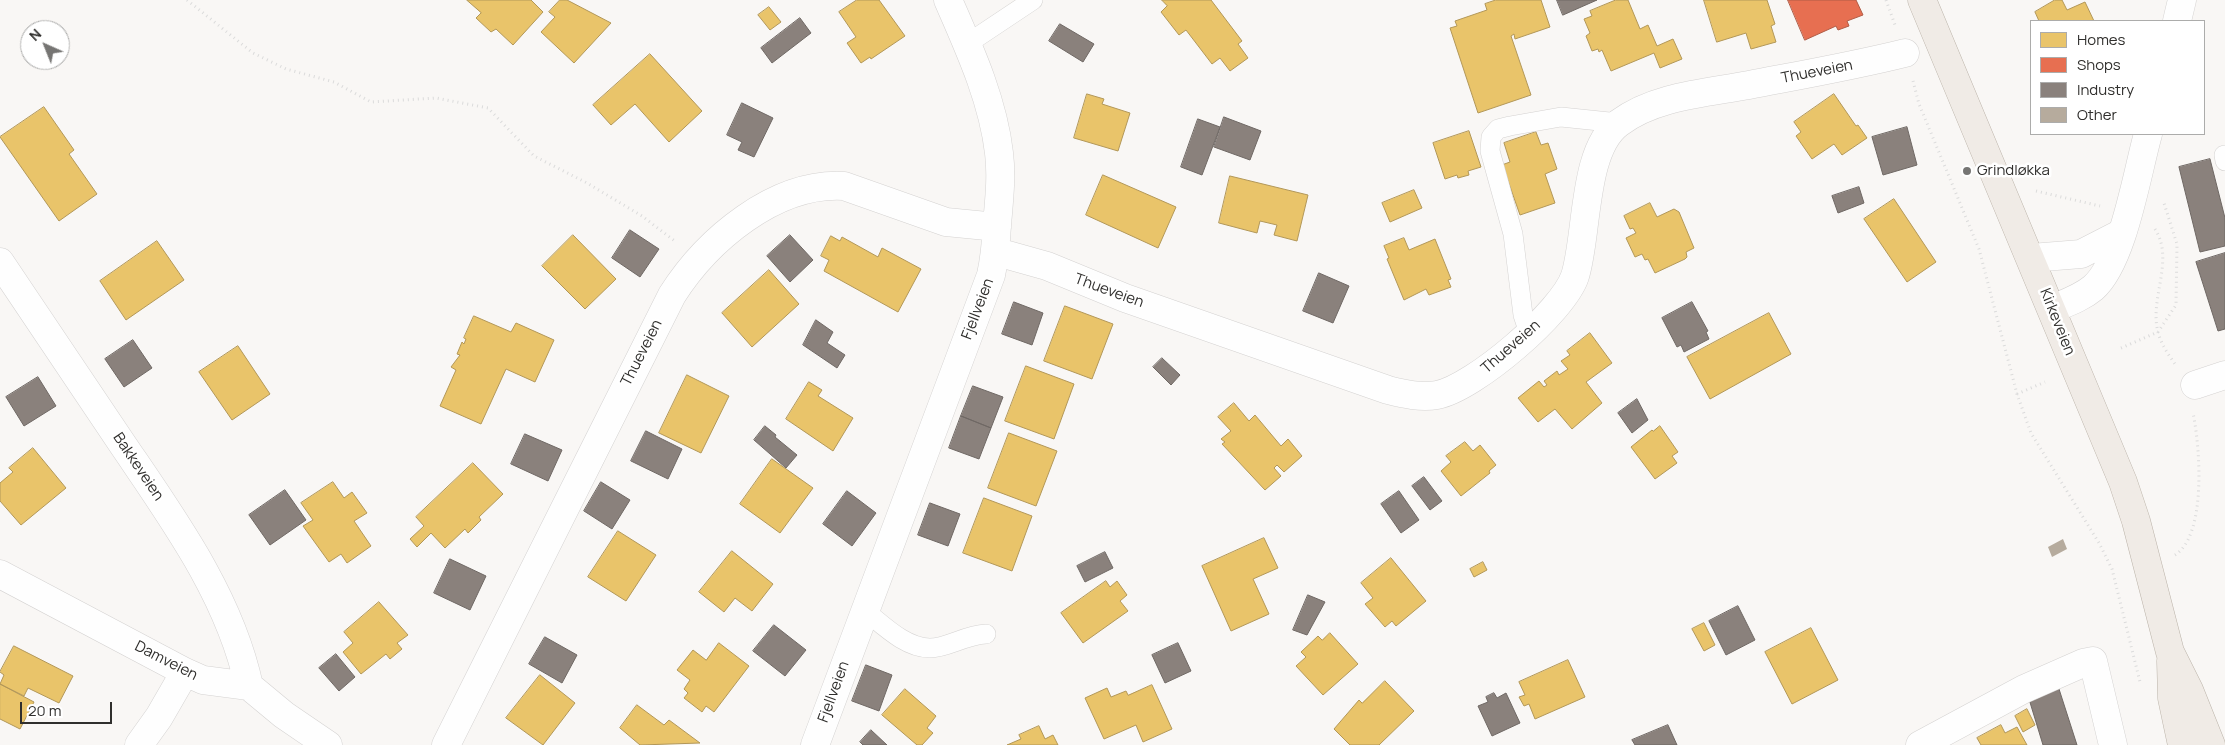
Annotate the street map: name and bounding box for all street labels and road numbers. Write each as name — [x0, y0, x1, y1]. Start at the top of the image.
street label: Thueveien — [1780, 56, 1854, 88]
street label: Thueveien — [1072, 270, 1146, 312]
street label: Fjellveien — [958, 276, 998, 342]
street label: Kirkeveien — [2035, 286, 2079, 358]
street label: Thueveien — [1478, 316, 1544, 378]
street label: Thueveien — [618, 317, 666, 389]
street label: Bakkeveien — [109, 430, 167, 504]
street label: Damveien — [132, 638, 200, 684]
street label: Fjellveien — [815, 659, 853, 725]

